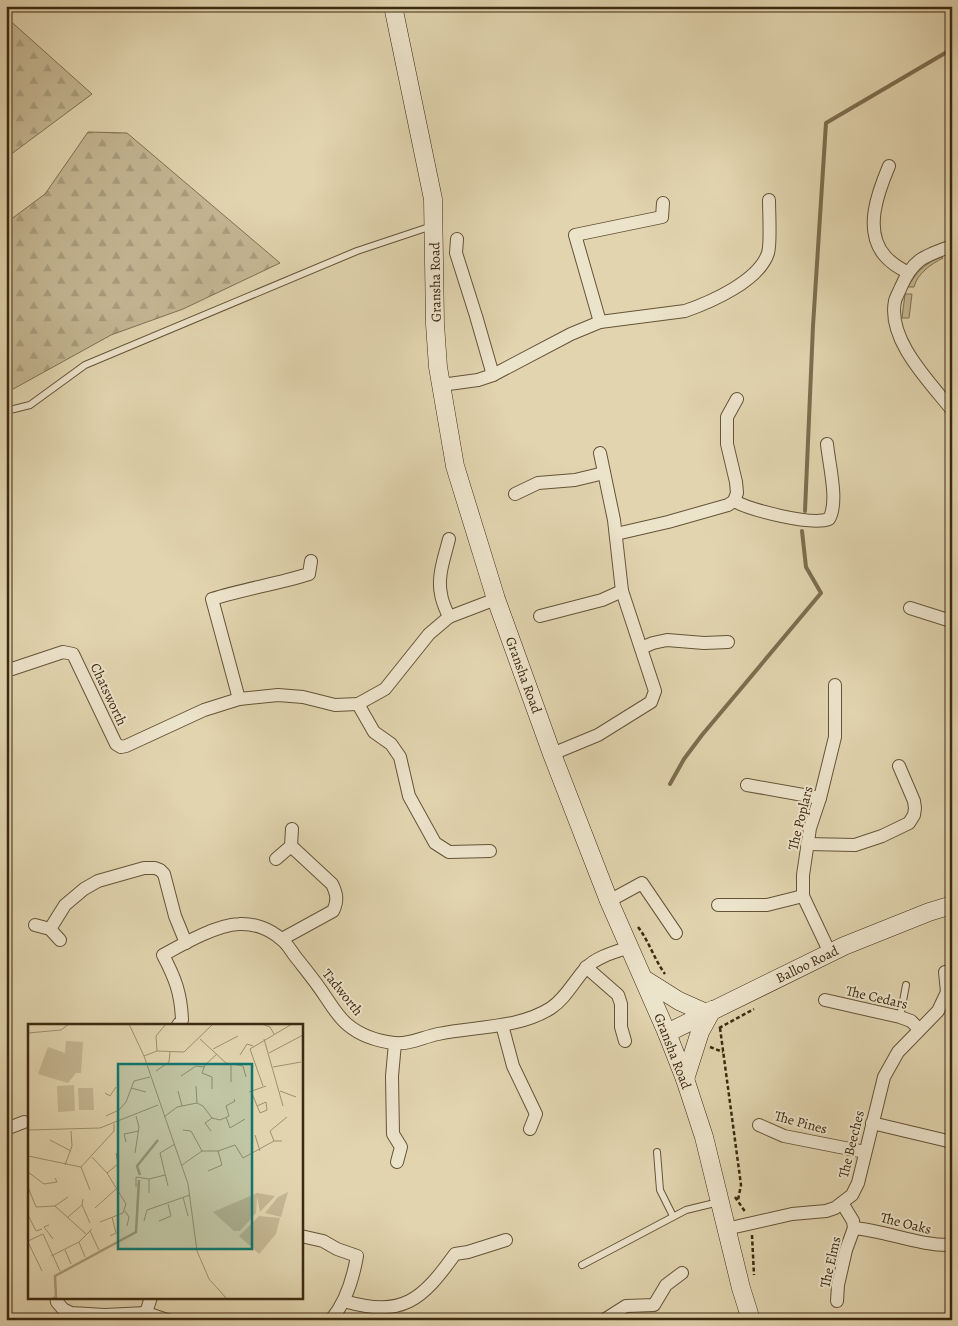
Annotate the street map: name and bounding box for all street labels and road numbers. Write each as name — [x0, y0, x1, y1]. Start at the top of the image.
street label: Gransha Road — [425, 241, 446, 322]
street label: Gransha Road — [501, 634, 546, 716]
street label: Chatsworth — [86, 660, 132, 729]
street label: The Poplars — [783, 784, 818, 852]
street label: Balloo Road — [773, 941, 842, 988]
street label: Tadworth — [318, 965, 368, 1020]
street label: The Cedars — [844, 981, 910, 1014]
street label: Gransha Road — [649, 1010, 696, 1092]
street label: The Pines — [772, 1106, 829, 1139]
street label: The Beeches — [834, 1108, 869, 1180]
street label: The Oaks — [878, 1208, 933, 1239]
street label: The Elms — [815, 1235, 846, 1290]

